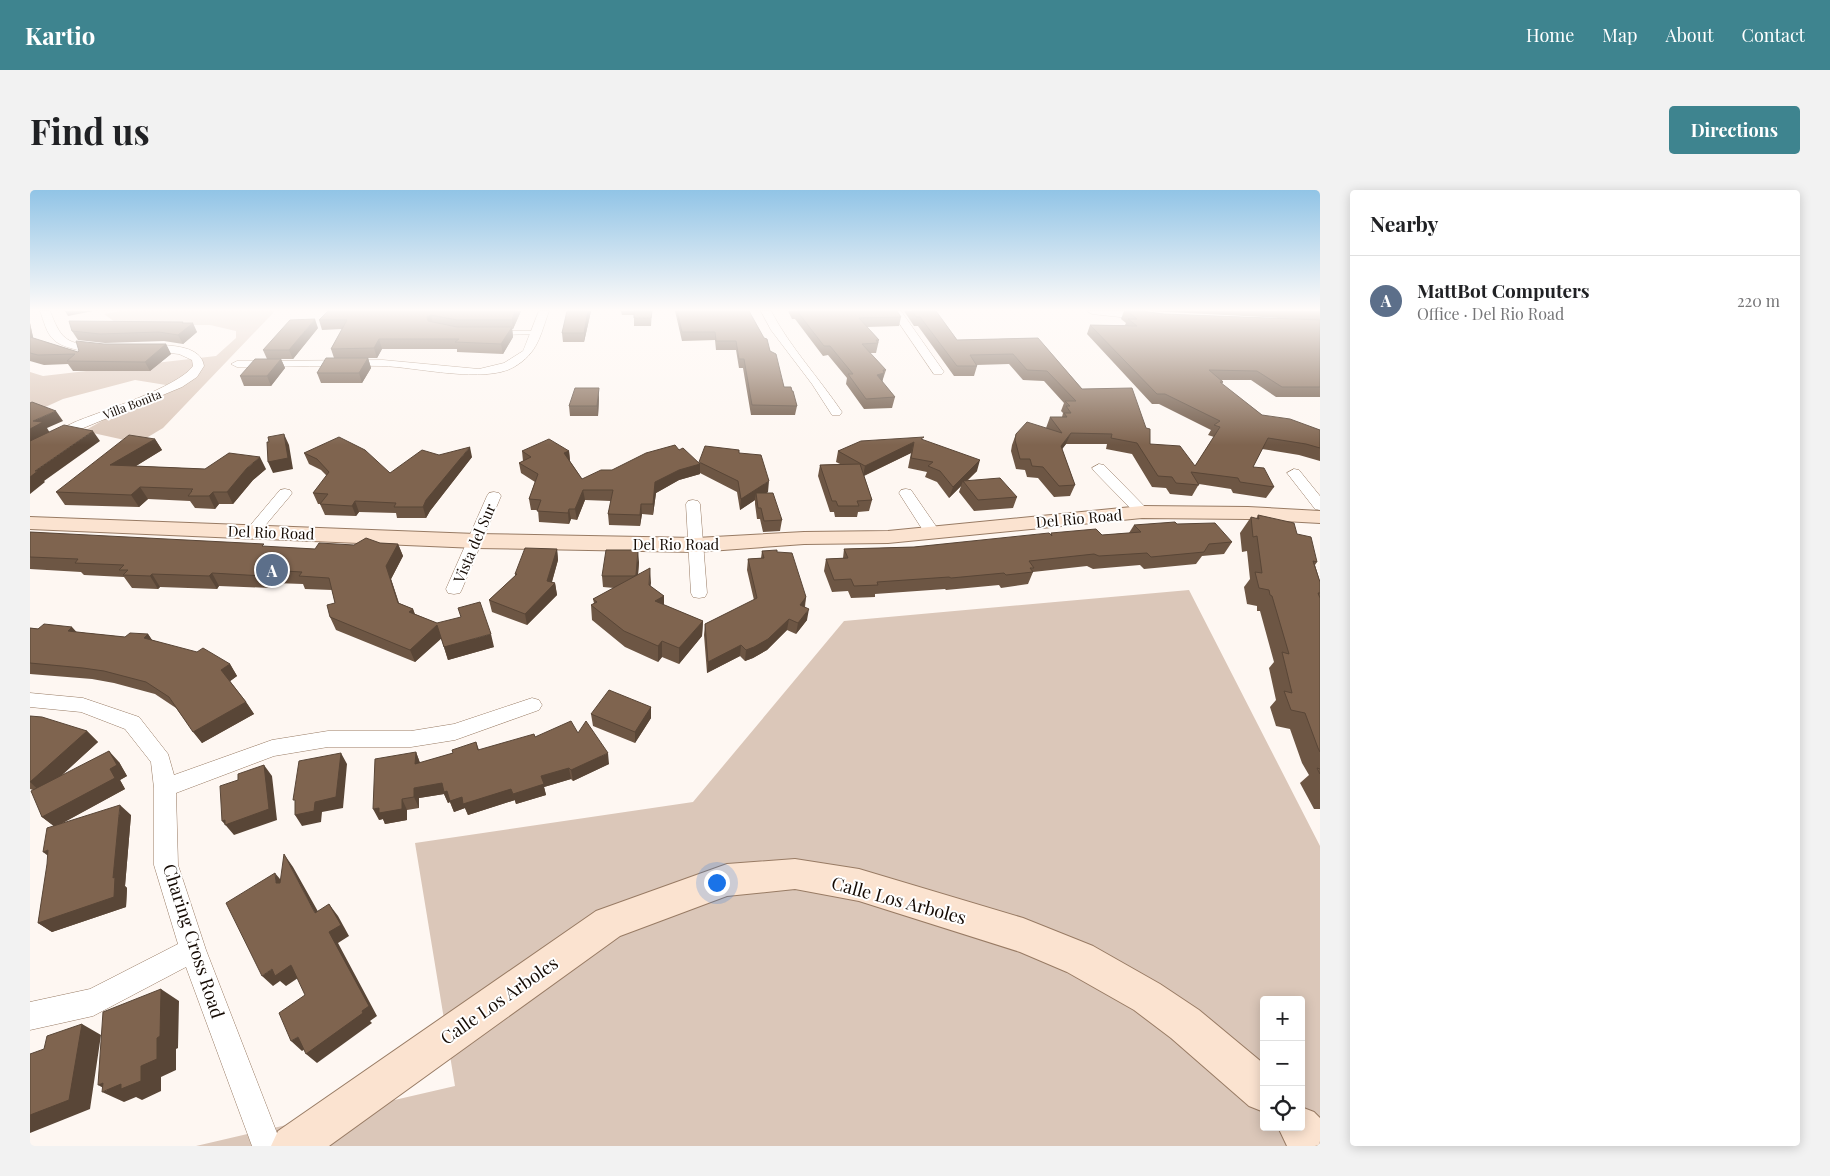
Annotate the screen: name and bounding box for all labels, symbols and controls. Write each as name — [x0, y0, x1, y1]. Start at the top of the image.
text: Kartio — [25, 19, 95, 51]
text: Home — [1526, 23, 1574, 47]
text: Map — [1602, 23, 1637, 47]
text: About — [1665, 23, 1714, 47]
text: Contact — [1742, 23, 1805, 47]
button: Directions — [1669, 106, 1800, 154]
text: Find us — [30, 107, 150, 154]
text: Nearby — [1370, 209, 1439, 237]
text: MattBot Computers — [1417, 277, 1590, 303]
text: A — [1381, 290, 1391, 311]
text: 220 m — [1737, 290, 1780, 311]
text: Office · Del Rio Road — [1417, 303, 1564, 324]
street label: Villa Bonita — [100, 386, 164, 423]
street label: Vista del Sur — [448, 500, 500, 587]
street label: Del Rio Road — [1035, 504, 1123, 532]
street label: Del Rio Road — [227, 520, 315, 544]
street label: Del Rio Road — [633, 534, 720, 554]
pin: A — [256, 551, 288, 589]
street label: Charing Cross Road — [158, 861, 230, 1022]
your location — [704, 870, 730, 896]
street label: Calle Los Arboles — [829, 871, 969, 929]
street label: Calle Los Arboles — [435, 950, 563, 1050]
map controls — [1260, 996, 1305, 1131]
button: + — [1260, 996, 1305, 1041]
button: − — [1260, 1041, 1305, 1086]
button: locate — [1260, 1086, 1305, 1131]

